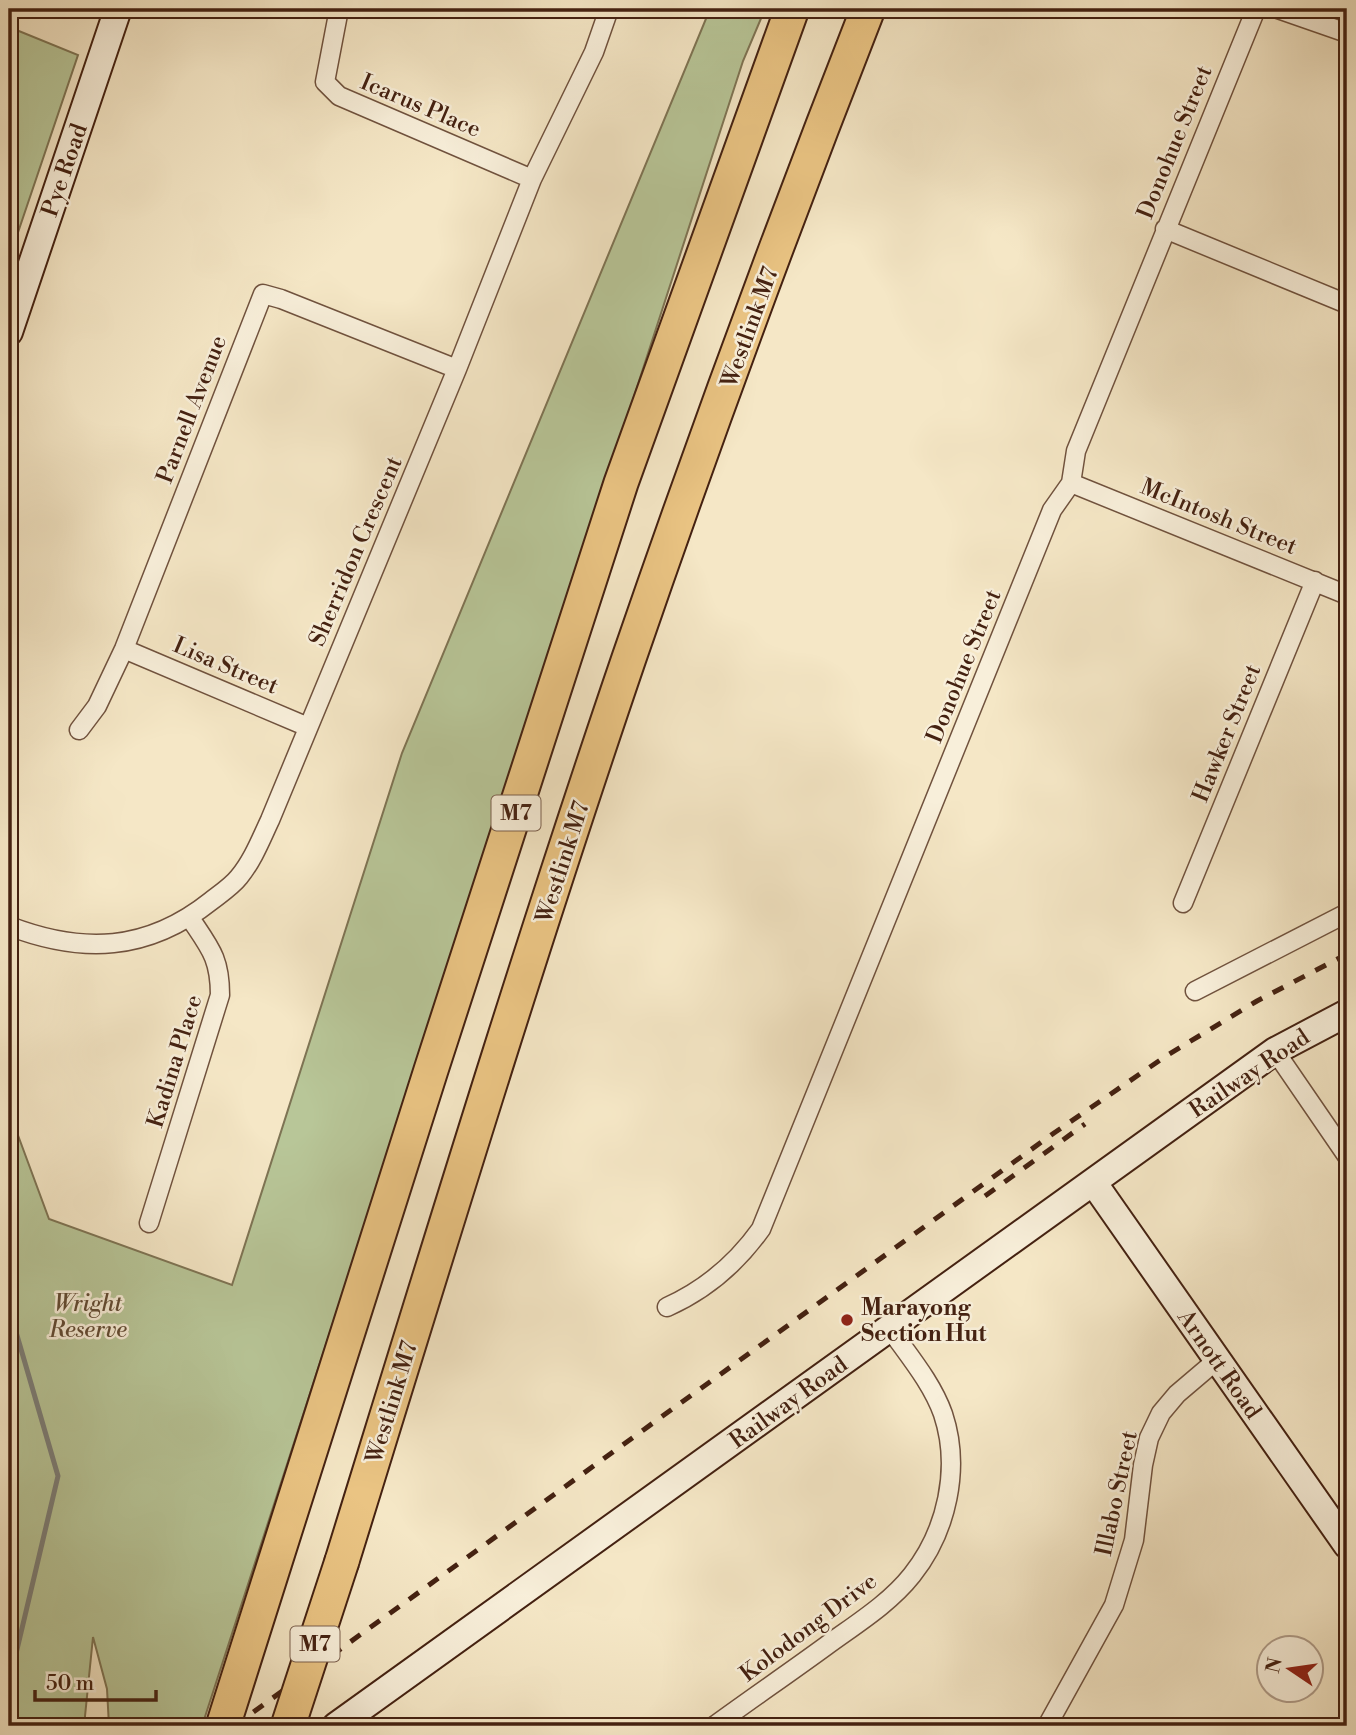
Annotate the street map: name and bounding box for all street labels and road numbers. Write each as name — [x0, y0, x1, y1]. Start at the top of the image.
street label: Donohue Street — [1131, 62, 1218, 223]
street label: Icarus Place — [356, 68, 485, 144]
street label: Pye Road — [36, 120, 94, 221]
street label: Westlink M7 — [715, 263, 785, 392]
street label: Parnell Avenue — [151, 332, 233, 487]
street label: Sherridon Crescent — [303, 452, 409, 651]
street label: McIntosh Street — [1136, 473, 1301, 561]
street label: Donohue Street — [920, 586, 1007, 747]
street label: Lisa Street — [169, 631, 283, 701]
street label: Hawker Street — [1187, 660, 1267, 806]
road number: M7 — [491, 796, 540, 830]
street label: Westlink M7 — [530, 797, 596, 928]
street label: Kadina Place — [141, 991, 208, 1131]
street label: Railway Road — [1184, 1023, 1315, 1124]
street label: Arnott Road — [1171, 1304, 1267, 1425]
street label: Westlink M7 — [360, 1337, 424, 1468]
street label: Railway Road — [724, 1351, 853, 1455]
street label: Illabo Street — [1090, 1428, 1144, 1558]
street label: Kolodong Drive — [735, 1567, 883, 1688]
road number: M7 — [290, 1626, 340, 1662]

